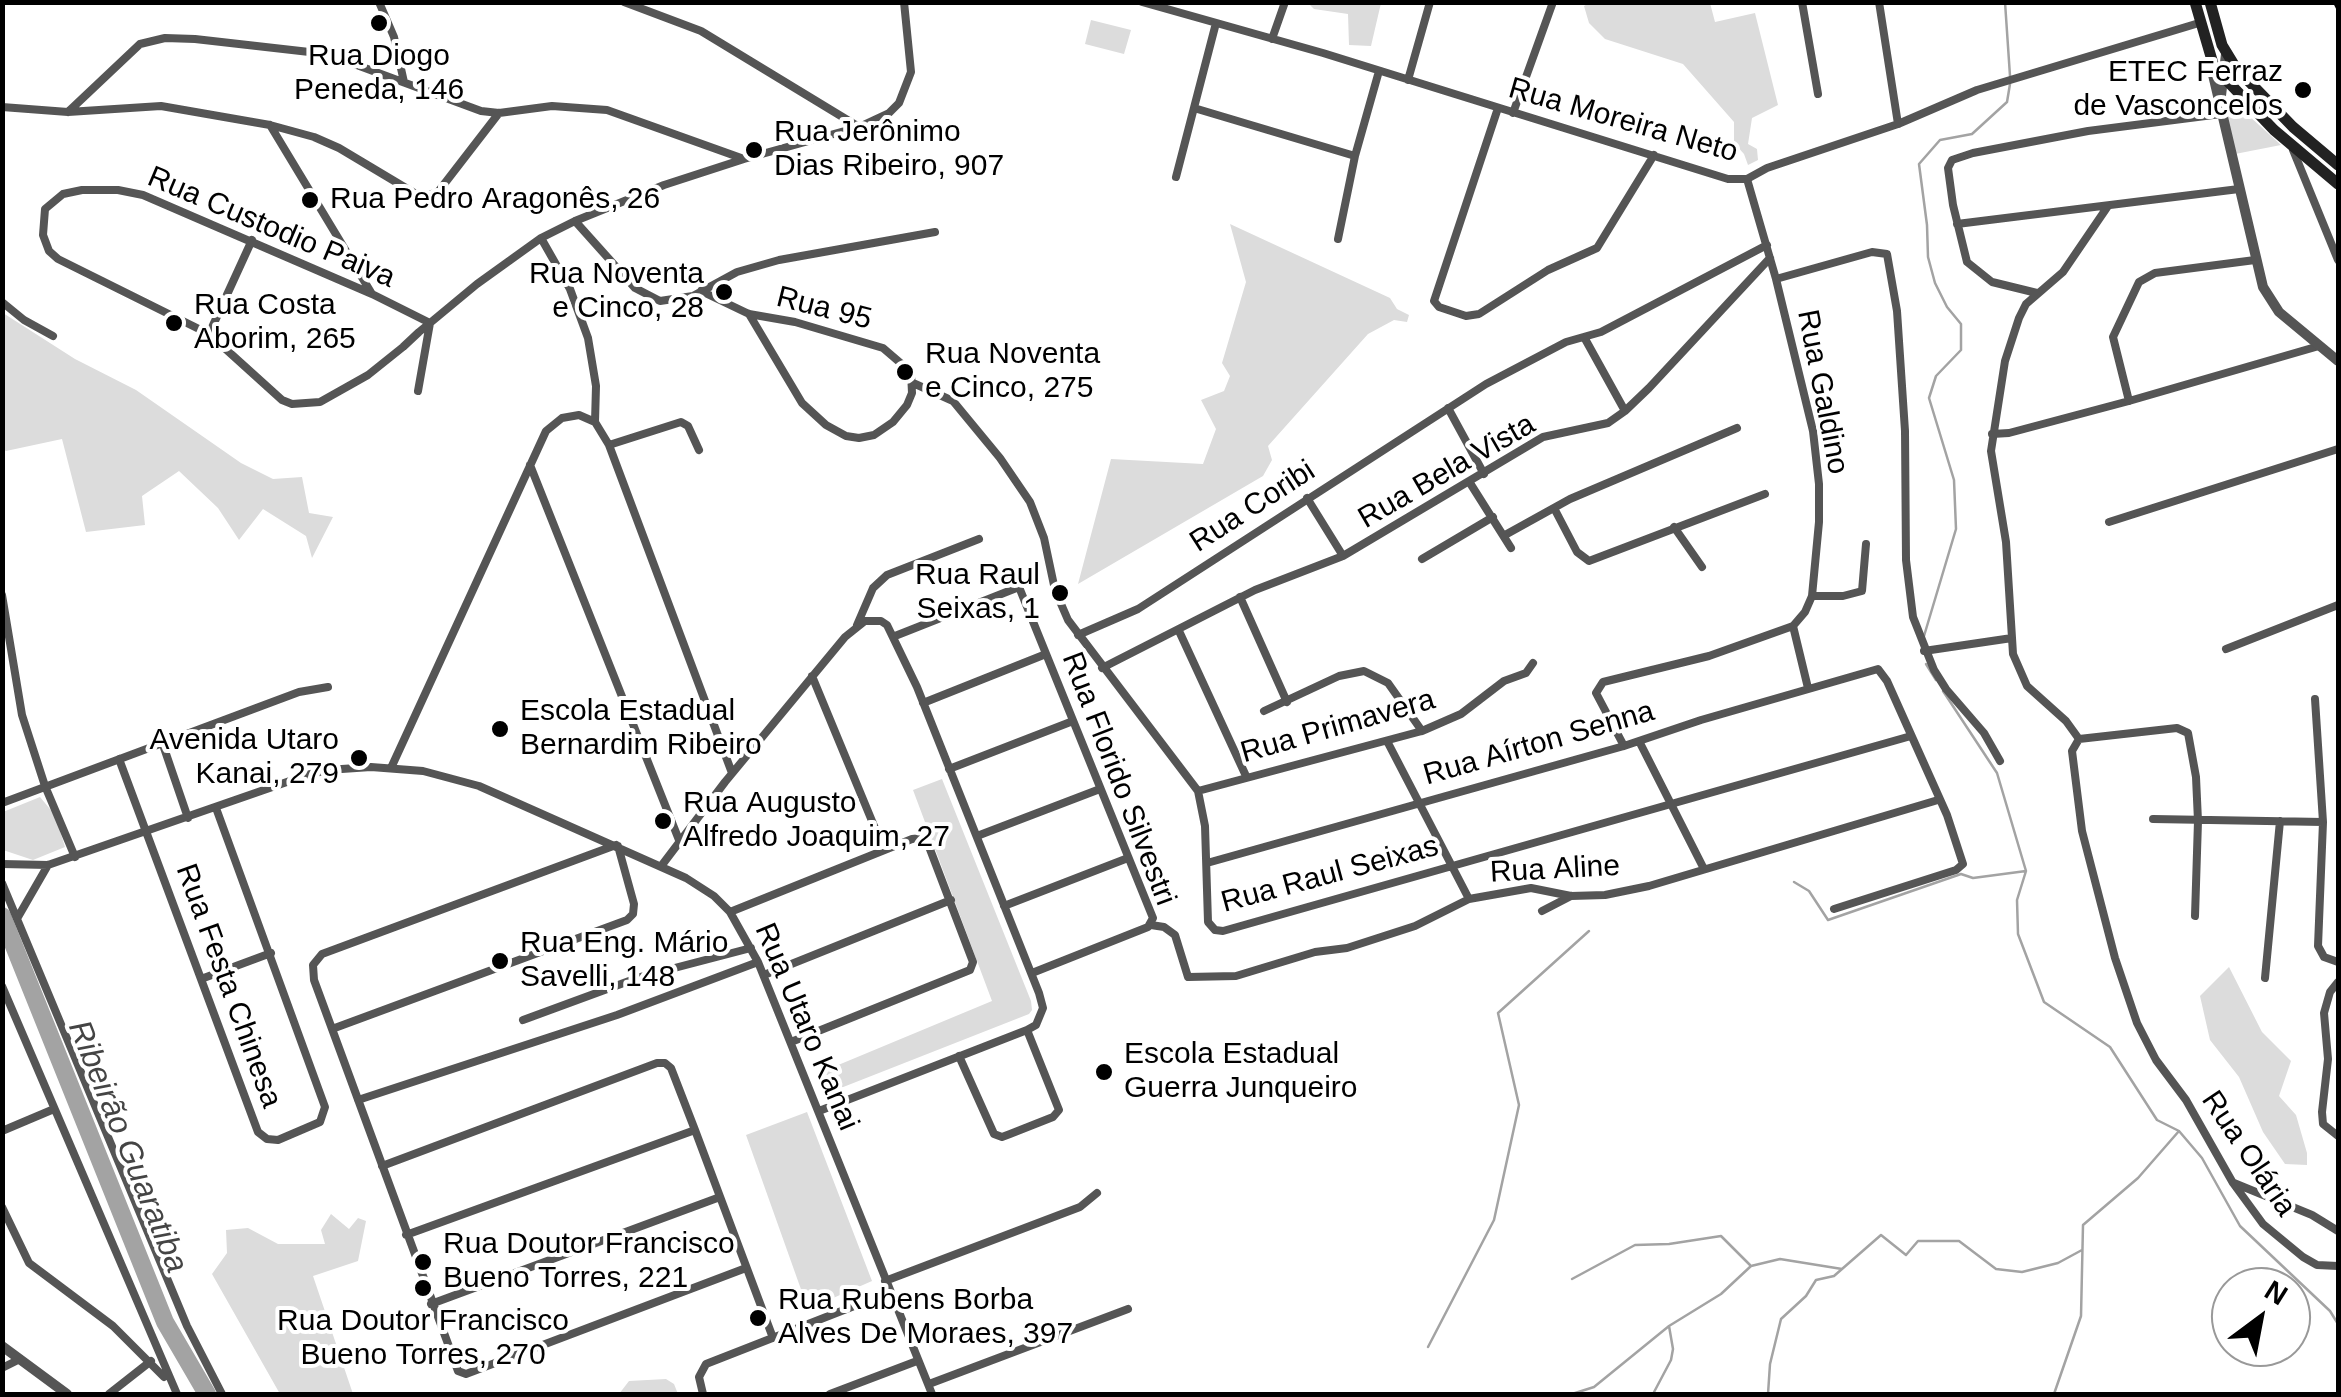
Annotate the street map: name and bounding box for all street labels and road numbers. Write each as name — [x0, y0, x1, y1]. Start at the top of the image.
street label: Rua Moreira Neto — [1504, 71, 1742, 171]
street label: Rua Custodio Paiva — [142, 160, 400, 296]
street label: Rua 95 — [773, 280, 875, 338]
street label: Rua Galdino — [1788, 307, 1856, 477]
street label: Rua Bela Vista — [1352, 407, 1542, 537]
street label: Rua Coribi — [1184, 453, 1322, 561]
street label: Rua Florido Silvestri — [1053, 647, 1183, 911]
street label: Rua Primavera — [1237, 682, 1439, 772]
street label: Rua Aírton Senna — [1419, 694, 1659, 794]
street label: Rua Raul Seixas — [1217, 829, 1443, 921]
street label: Rua Aline — [1489, 849, 1621, 891]
street label: Rua Festa Chinesa — [167, 859, 289, 1113]
street label: Rua Utaro Kanai — [746, 918, 866, 1136]
street label: Rua Olária — [2193, 1084, 2303, 1224]

